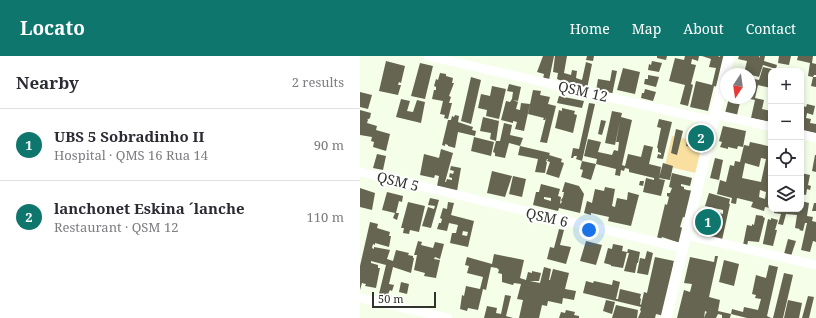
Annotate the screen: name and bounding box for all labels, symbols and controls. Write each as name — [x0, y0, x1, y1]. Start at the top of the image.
text: Locato — [20, 15, 85, 41]
text: Home — [570, 19, 610, 38]
text: Map — [632, 19, 661, 38]
text: About — [683, 19, 724, 38]
text: Contact — [746, 19, 796, 38]
north arrow — [720, 68, 756, 104]
map controls — [768, 68, 804, 212]
button: + — [768, 68, 804, 104]
text: Nearby — [16, 71, 79, 94]
text: 2 results — [292, 73, 344, 91]
street label: QSM 12 — [556, 76, 610, 106]
button: − — [768, 104, 804, 140]
pin: 2 — [688, 123, 714, 153]
text: UBS 5 Sobradinho II — [54, 126, 205, 146]
text: 1 — [25, 136, 33, 154]
text: 90 m — [314, 136, 344, 154]
button: locate — [768, 140, 804, 176]
text: Hospital · QMS 16 Rua 14 — [54, 146, 208, 164]
street label: QSM 5 — [375, 167, 421, 195]
button: layers — [768, 176, 804, 212]
text: lanchonet Eskina ´lanche — [54, 198, 245, 218]
street label: QSM 6 — [524, 203, 570, 231]
pin: 1 — [695, 207, 721, 237]
text: 2 — [25, 208, 33, 226]
text: 110 m — [307, 208, 344, 226]
text: Restaurant · QSM 12 — [54, 218, 178, 236]
your location — [579, 220, 599, 240]
scale bar — [372, 290, 436, 309]
text: 50 m — [378, 291, 404, 306]

